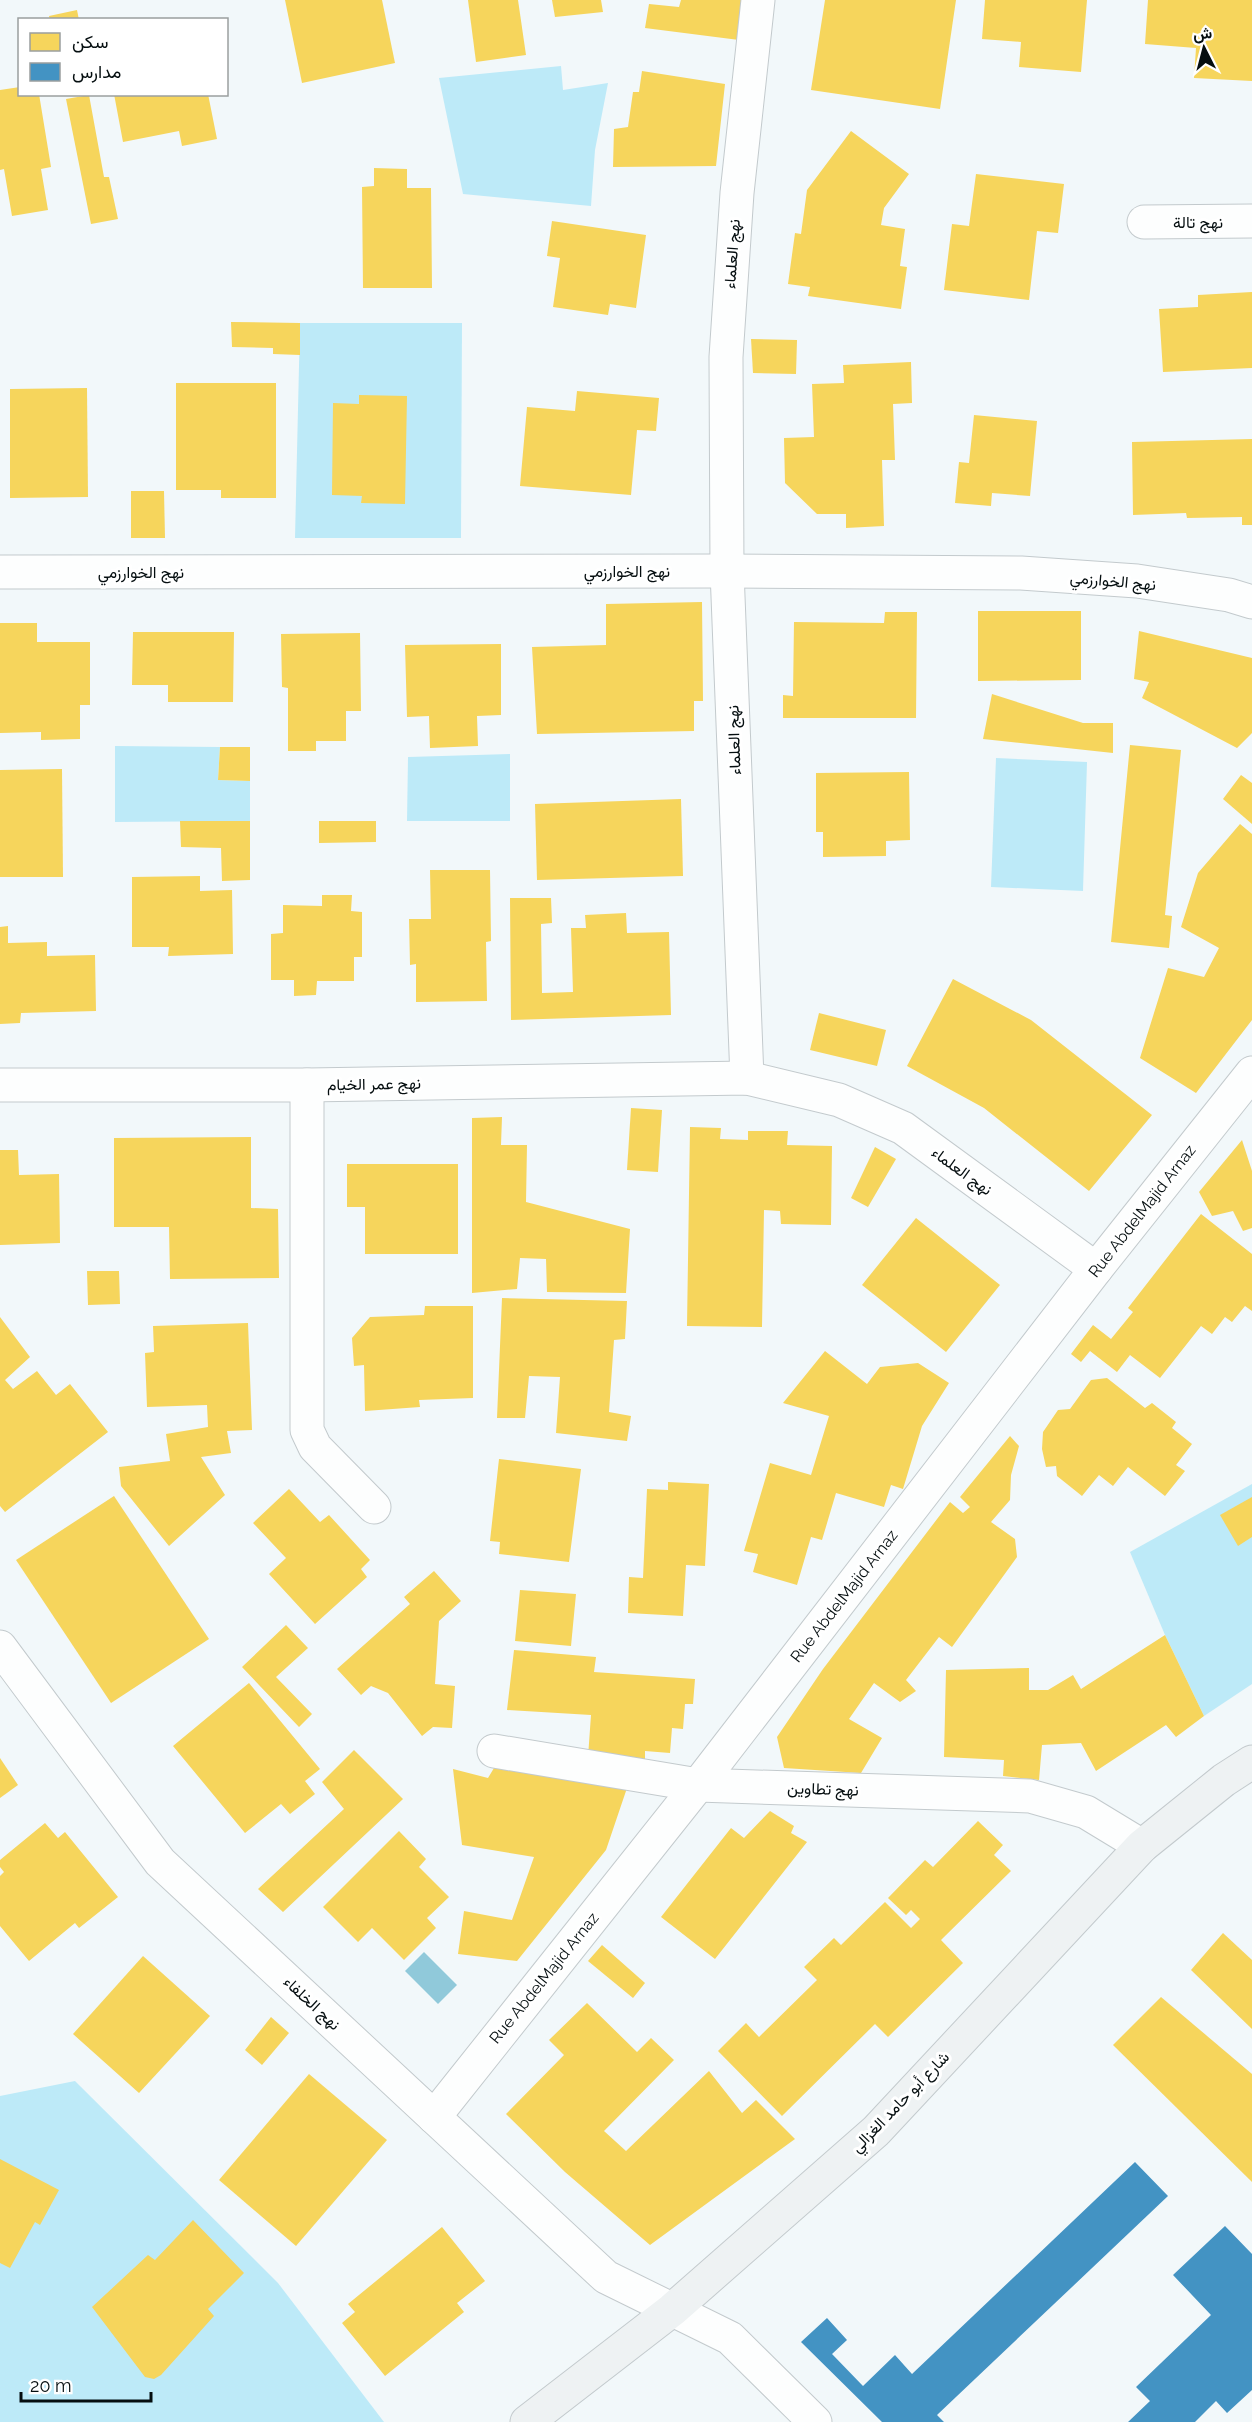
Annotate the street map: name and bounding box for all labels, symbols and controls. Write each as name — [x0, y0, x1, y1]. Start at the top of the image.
legend — [18, 18, 228, 96]
north arrow — [1174, 18, 1234, 78]
text: ش — [1192, 23, 1213, 44]
text: سكن — [72, 31, 108, 53]
text: مدارس — [72, 61, 121, 83]
street label: نهج تالة — [1173, 213, 1223, 234]
street label: نهج العلماء — [720, 218, 746, 290]
street label: نهج الخوارزمي — [584, 562, 670, 585]
street label: نهج الخوارزمي — [98, 563, 184, 586]
street label: نهج الخوارزمي — [1069, 568, 1157, 598]
street label: نهج العلماء — [723, 705, 747, 775]
street label: نهج عمر الخيام — [327, 1074, 421, 1096]
street label: Rue AbdelMajid Arnaz — [1084, 1141, 1200, 1281]
street label: نهج العلماء — [927, 1143, 996, 1201]
street label: Rue AbdelMajid Arnaz — [786, 1526, 902, 1666]
street label: نهج تطاوين — [787, 1778, 859, 1802]
street label: Rue AbdelMajid Arnaz — [485, 1909, 603, 2047]
street label: نهج الخلفاء — [278, 1972, 344, 2035]
street label: شارع أبو حامد الغزالي — [847, 2047, 956, 2159]
scale bar — [21, 2365, 152, 2403]
text: 20 m — [30, 2375, 72, 2396]

